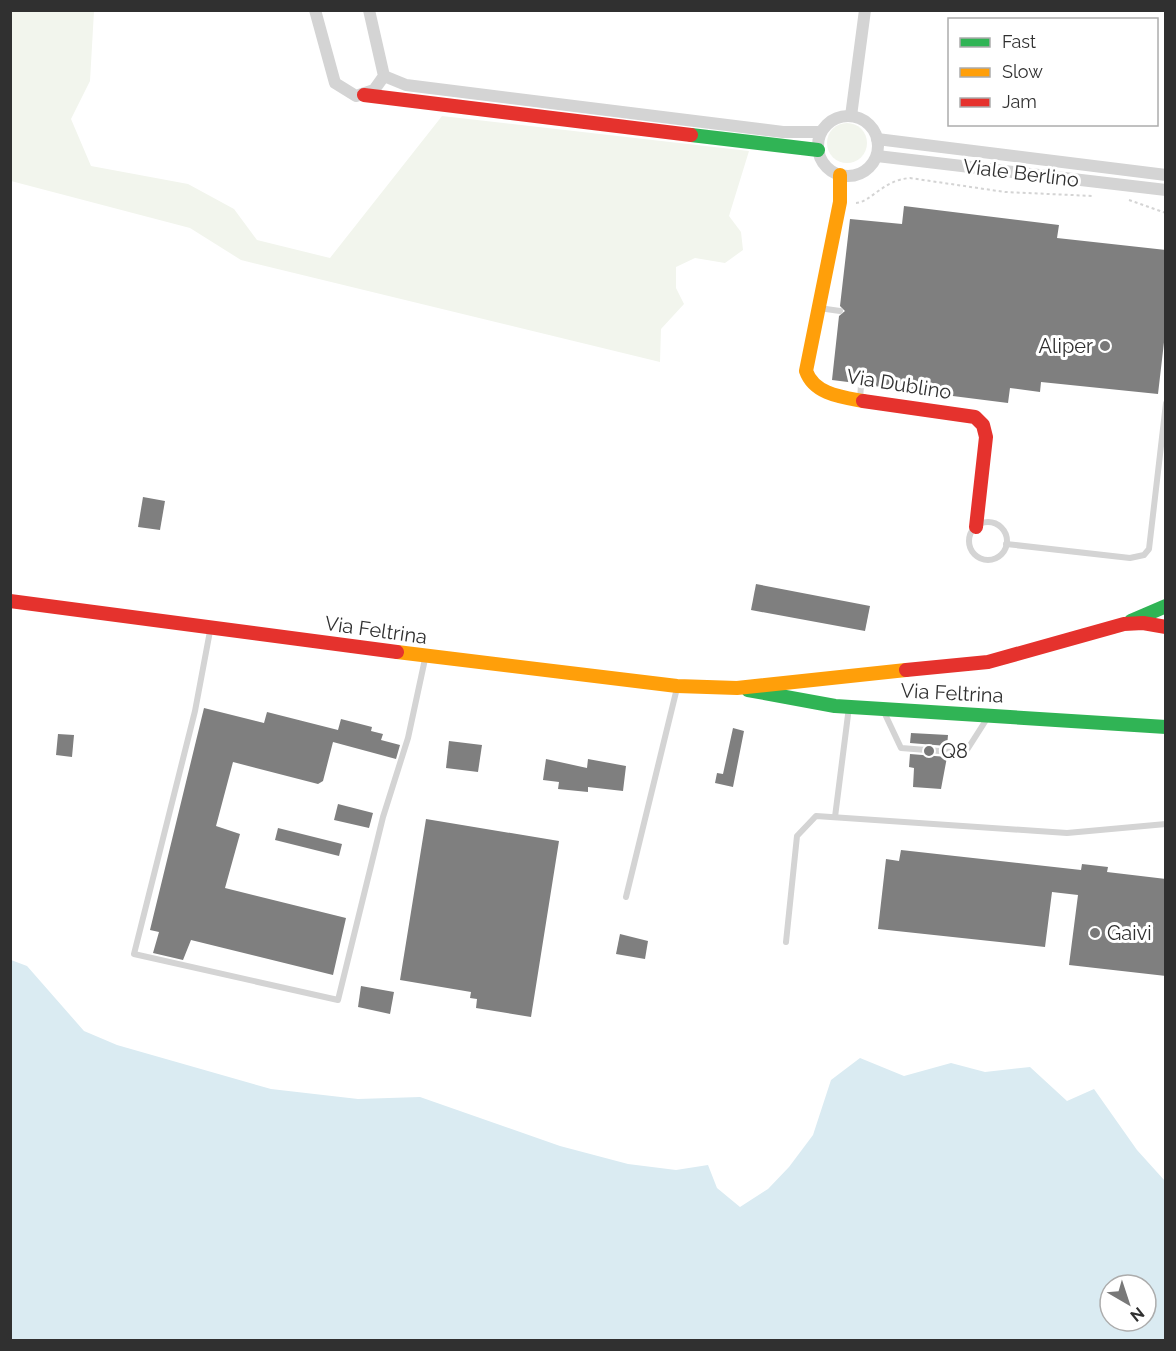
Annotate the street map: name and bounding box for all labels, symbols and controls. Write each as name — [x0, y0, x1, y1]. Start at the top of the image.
legend — [948, 18, 1158, 126]
text: Fast — [1002, 31, 1036, 52]
text: Slow — [1002, 61, 1043, 82]
text: Jam — [1002, 91, 1037, 112]
street label: Viale Berlino — [962, 154, 1080, 192]
place label: Aliper — [1039, 334, 1093, 358]
marker: Aliper — [1098, 339, 1112, 353]
street label: Via Dublino — [845, 364, 953, 404]
street label: Via Feltrina — [323, 611, 429, 649]
street label: Via Feltrina — [900, 678, 1004, 708]
place label: Q8 — [941, 739, 968, 763]
marker: Q8 — [922, 744, 936, 758]
place label: Gaivi — [1107, 921, 1152, 945]
marker: Gaivi — [1088, 926, 1102, 940]
north arrow — [1098, 1273, 1158, 1333]
text: N — [1126, 1303, 1148, 1325]

